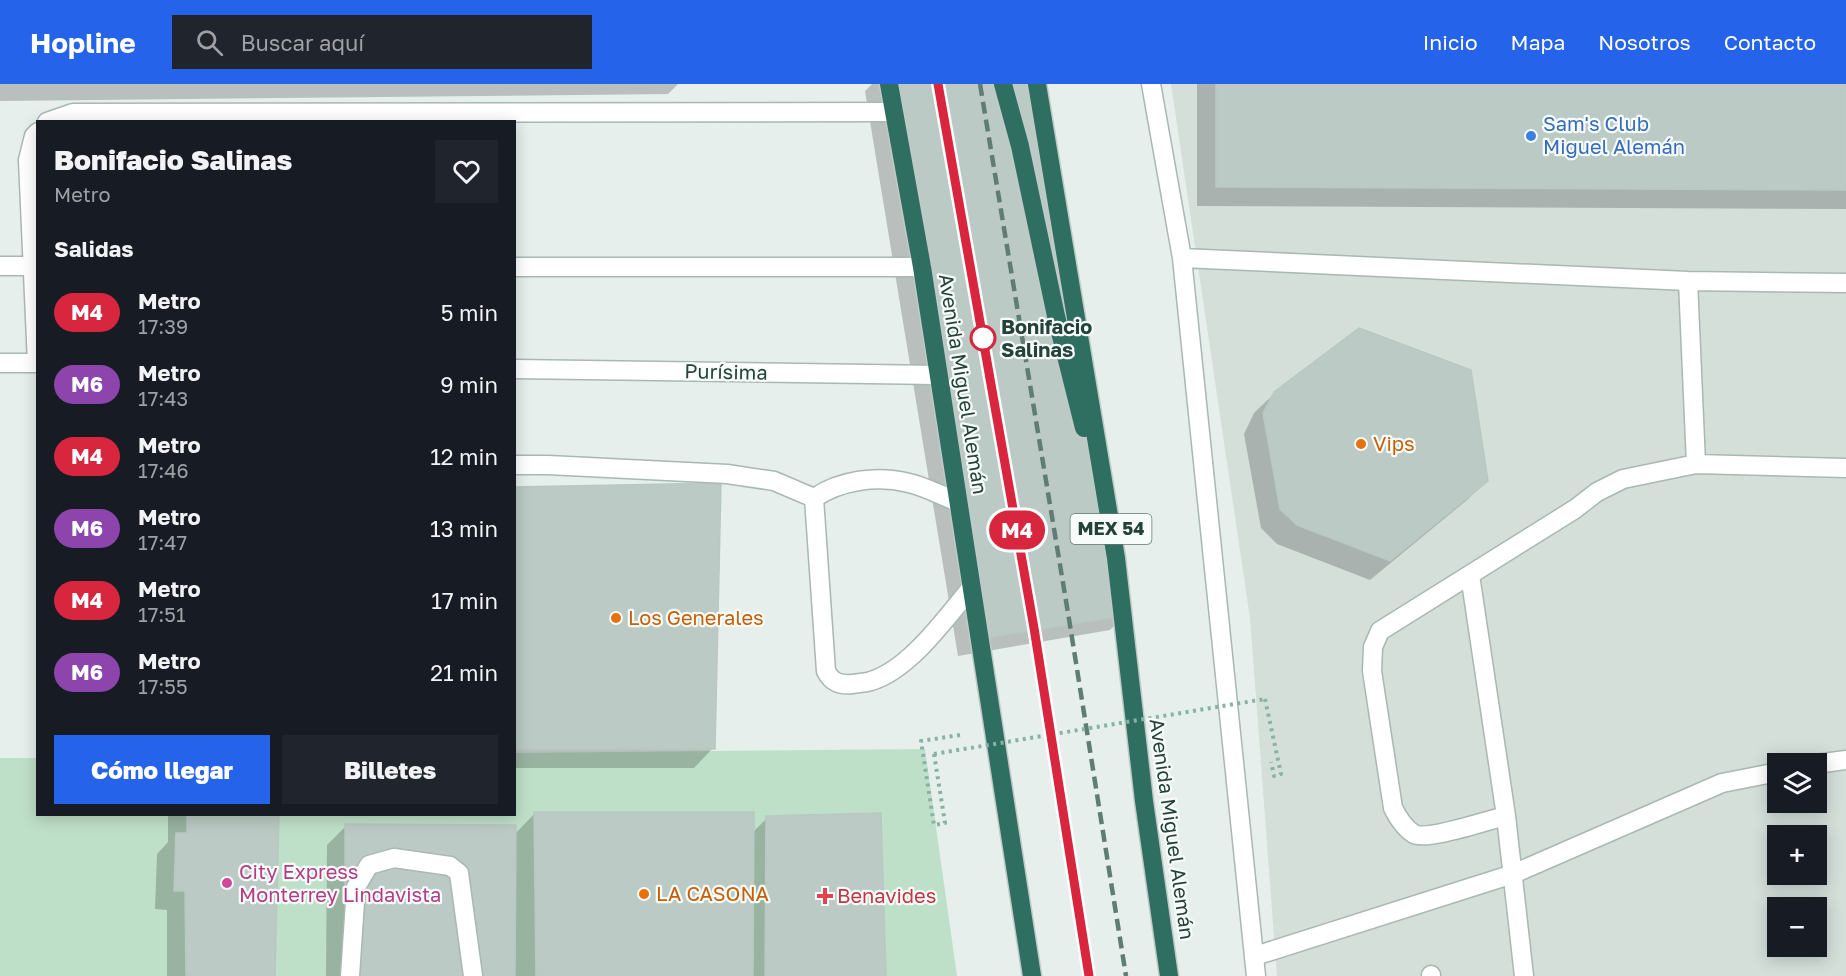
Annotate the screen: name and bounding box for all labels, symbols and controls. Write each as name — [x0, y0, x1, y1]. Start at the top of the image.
search box — [172, 15, 592, 69]
text: Hopline — [30, 26, 136, 59]
icon: search — [193, 26, 226, 59]
text: Buscar aquí — [241, 29, 364, 56]
text: Inicio — [1423, 29, 1478, 55]
text: Mapa — [1511, 29, 1565, 55]
text: Nosotros — [1598, 29, 1691, 55]
text: Contacto — [1724, 29, 1816, 55]
place label: Sam's Club Miguel Alemán — [1543, 111, 1685, 158]
marker: Sam's Club Miguel Alemán — [1524, 129, 1538, 143]
button: heart — [435, 140, 498, 203]
text: Bonifacio Salinas — [54, 143, 292, 176]
text: Metro — [54, 182, 110, 206]
text: Salidas — [54, 235, 134, 262]
street label: Avenida Miguel Alemán — [935, 272, 993, 496]
text: Metro — [138, 287, 201, 314]
text: M4 — [71, 299, 103, 325]
text: 5 min — [441, 299, 498, 326]
text: 17:39 — [138, 314, 188, 338]
place label: Bonifacio Salinas — [1001, 314, 1092, 361]
marker: Bonifacio Salinas — [970, 325, 996, 351]
street label: Purísima — [684, 358, 768, 384]
text: Metro — [138, 359, 201, 386]
text: M6 — [71, 371, 103, 397]
text: 9 min — [440, 371, 498, 398]
text: 17:43 — [138, 386, 188, 410]
text: Metro — [138, 431, 201, 458]
place label: Vips — [1373, 431, 1415, 455]
marker: Vips — [1354, 437, 1368, 451]
text: M4 — [71, 443, 103, 469]
text: 12 min — [430, 443, 498, 470]
text: 17:46 — [138, 458, 189, 482]
text: Metro — [138, 503, 201, 530]
line badge: M4 — [990, 510, 1044, 550]
road number: MEX 54 — [1070, 514, 1152, 544]
text: M6 — [71, 515, 103, 541]
text: 13 min — [430, 515, 498, 542]
text: M4 — [1001, 517, 1033, 543]
text: 17:47 — [138, 530, 187, 554]
text: Metro — [138, 575, 201, 602]
text: M4 — [71, 587, 103, 613]
text: 17 min — [431, 587, 498, 614]
text: 17:51 — [138, 602, 186, 626]
place label: Los Generales — [628, 605, 764, 629]
marker: Los Generales — [609, 611, 623, 625]
text: Metro — [138, 647, 201, 674]
text: M6 — [71, 659, 103, 685]
text: 21 min — [430, 659, 498, 686]
text: 17:55 — [138, 674, 188, 698]
street label: Avenida Miguel Alemán — [1146, 717, 1200, 941]
button: Cómo llegar — [54, 735, 270, 804]
button: Billetes — [282, 735, 498, 804]
map controls — [1767, 753, 1827, 957]
button: layers — [1767, 753, 1827, 813]
button: + — [1767, 825, 1827, 885]
place label: City Express Monterrey Lindavista — [239, 859, 441, 906]
marker: City Express Monterrey Lindavista — [220, 876, 234, 890]
place label: LA CASONA — [656, 881, 769, 905]
place label: Benavides — [837, 883, 936, 907]
marker: LA CASONA — [637, 887, 651, 901]
marker: Benavides — [818, 889, 832, 903]
button: − — [1767, 897, 1827, 957]

